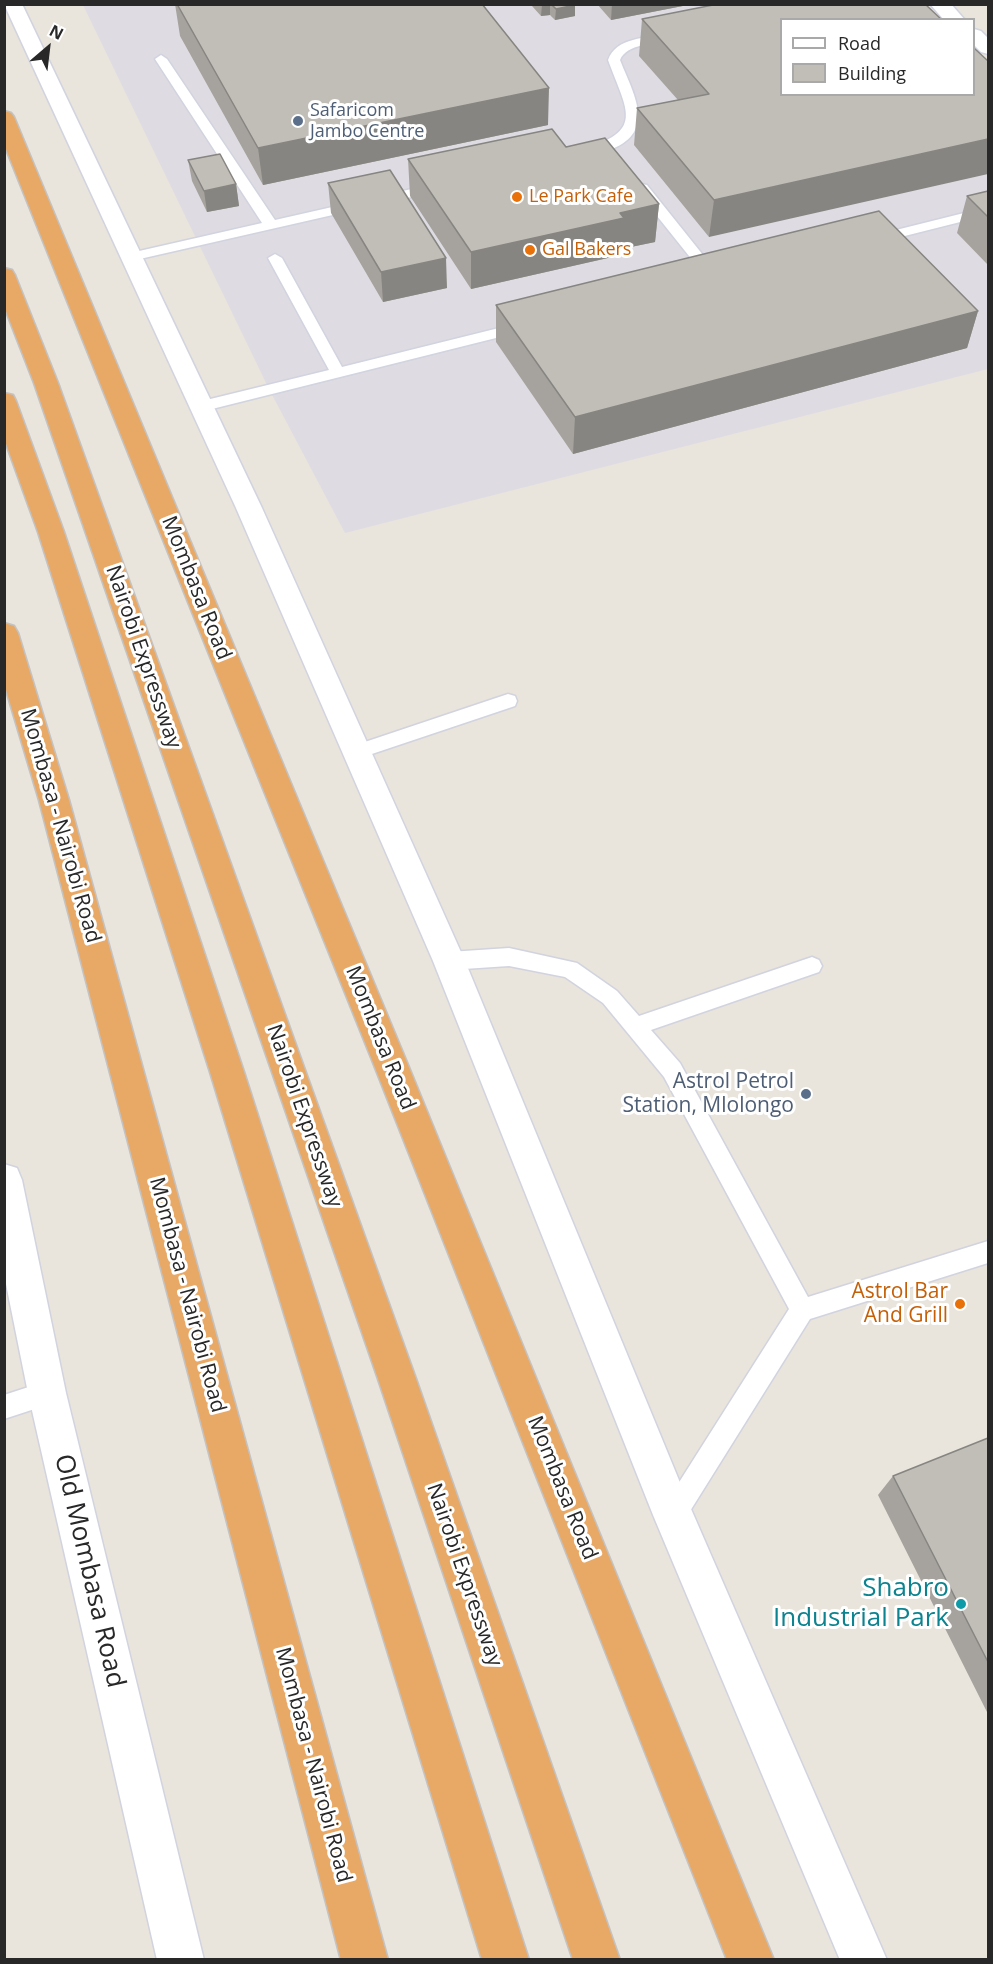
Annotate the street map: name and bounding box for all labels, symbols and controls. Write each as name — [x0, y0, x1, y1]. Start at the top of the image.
north arrow — [18, 18, 78, 78]
legend — [780, 18, 975, 96]
text: N — [46, 19, 67, 45]
text: Road — [838, 31, 881, 55]
text: Building — [838, 61, 906, 85]
place label: Safaricom Jambo Centre — [310, 100, 424, 142]
marker: Safaricom Jambo Centre — [291, 114, 305, 128]
place label: Le Park Cafe — [529, 186, 633, 208]
marker: Le Park Cafe — [510, 190, 524, 204]
place label: Gal Bakers — [542, 239, 631, 261]
marker: Gal Bakers — [523, 243, 537, 257]
street label: Mombasa Road — [156, 512, 236, 664]
street label: Nairobi Expressway — [100, 562, 186, 752]
street label: Mombasa - Nairobi Road — [14, 706, 106, 946]
street label: Mombasa Road — [340, 962, 420, 1114]
street label: Nairobi Expressway — [261, 1021, 347, 1211]
place label: Astrol Petrol Station, Mlolongo — [622, 1069, 794, 1119]
marker: Astrol Petrol Station, Mlolongo — [799, 1087, 813, 1101]
street label: Mombasa - Nairobi Road — [143, 1175, 231, 1415]
place label: Astrol Bar And Grill — [851, 1279, 948, 1329]
marker: Astrol Bar And Grill — [953, 1297, 967, 1311]
street label: Mombasa Road — [522, 1412, 602, 1564]
street label: Old Mombasa Road — [47, 1451, 131, 1691]
street label: Nairobi Expressway — [421, 1480, 507, 1670]
place label: Shabro Industrial Park — [773, 1573, 949, 1634]
marker: Shabro Industrial Park — [954, 1597, 968, 1611]
street label: Mombasa - Nairobi Road — [269, 1645, 357, 1885]

